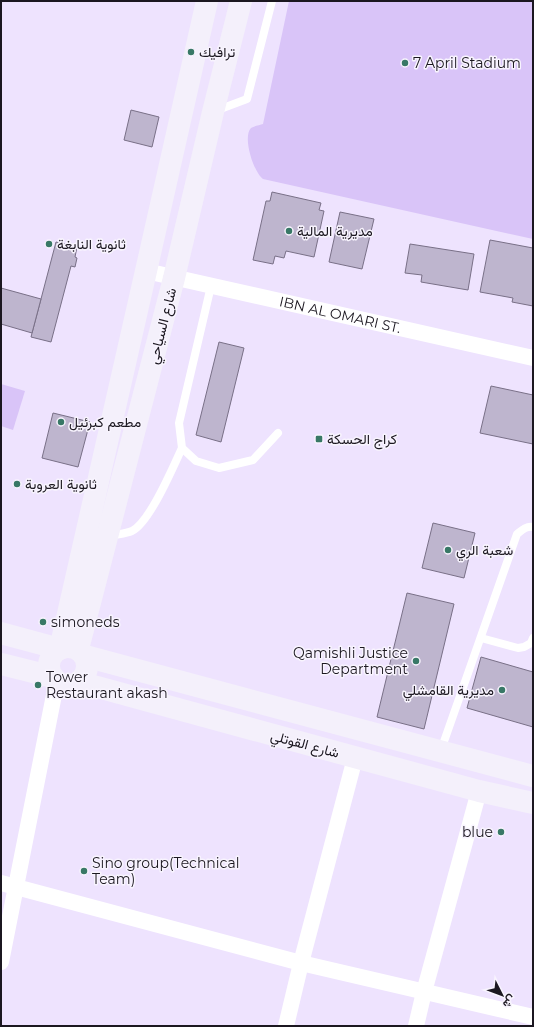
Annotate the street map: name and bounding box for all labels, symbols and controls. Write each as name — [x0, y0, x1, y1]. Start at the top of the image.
place label: ترافيك — [199, 43, 235, 61]
marker: ترافيك — [186, 47, 196, 57]
place label: 7 April Stadium — [413, 54, 521, 72]
marker: 7 April Stadium — [400, 58, 410, 68]
place label: مديرية المالية — [297, 222, 373, 240]
marker: مديرية المالية — [284, 226, 294, 236]
place label: ثانوية النابغة — [57, 235, 126, 253]
marker: ثانوية النابغة — [44, 239, 54, 249]
street label: شارع السياحي — [144, 286, 183, 367]
street label: IBN AL OMARI ST. — [278, 292, 403, 337]
place label: مطعم كبرئيل — [69, 413, 141, 431]
marker: مطعم كبرئيل — [56, 417, 66, 427]
place label: كراج الحسكة — [327, 430, 397, 450]
marker: كراج الحسكة — [314, 434, 324, 444]
place label: ثانوية العروبة — [25, 475, 97, 493]
marker: ثانوية العروبة — [12, 479, 22, 489]
place label: شعبة الري — [456, 541, 513, 562]
marker: شعبة الري — [443, 545, 453, 555]
place label: simoneds — [51, 613, 120, 631]
marker: simoneds — [38, 617, 48, 627]
place label: Qamishli Justice Department — [293, 644, 408, 678]
marker: Qamishli Justice Department — [411, 656, 421, 666]
place label: Tower Restaurant akash — [46, 668, 168, 702]
marker: Tower Restaurant akash — [33, 680, 43, 690]
place label: مديرية القامشلي — [403, 681, 494, 702]
marker: مديرية القامشلي — [497, 685, 507, 695]
street label: شارع القوتلي — [268, 726, 341, 765]
place label: blue — [462, 823, 493, 841]
marker: blue — [496, 827, 506, 837]
place label: Sino group(Technical Team) — [92, 854, 240, 888]
marker: Sino group(Technical Team) — [79, 866, 89, 876]
north arrow — [482, 975, 522, 1015]
text: ش — [500, 992, 519, 1011]

